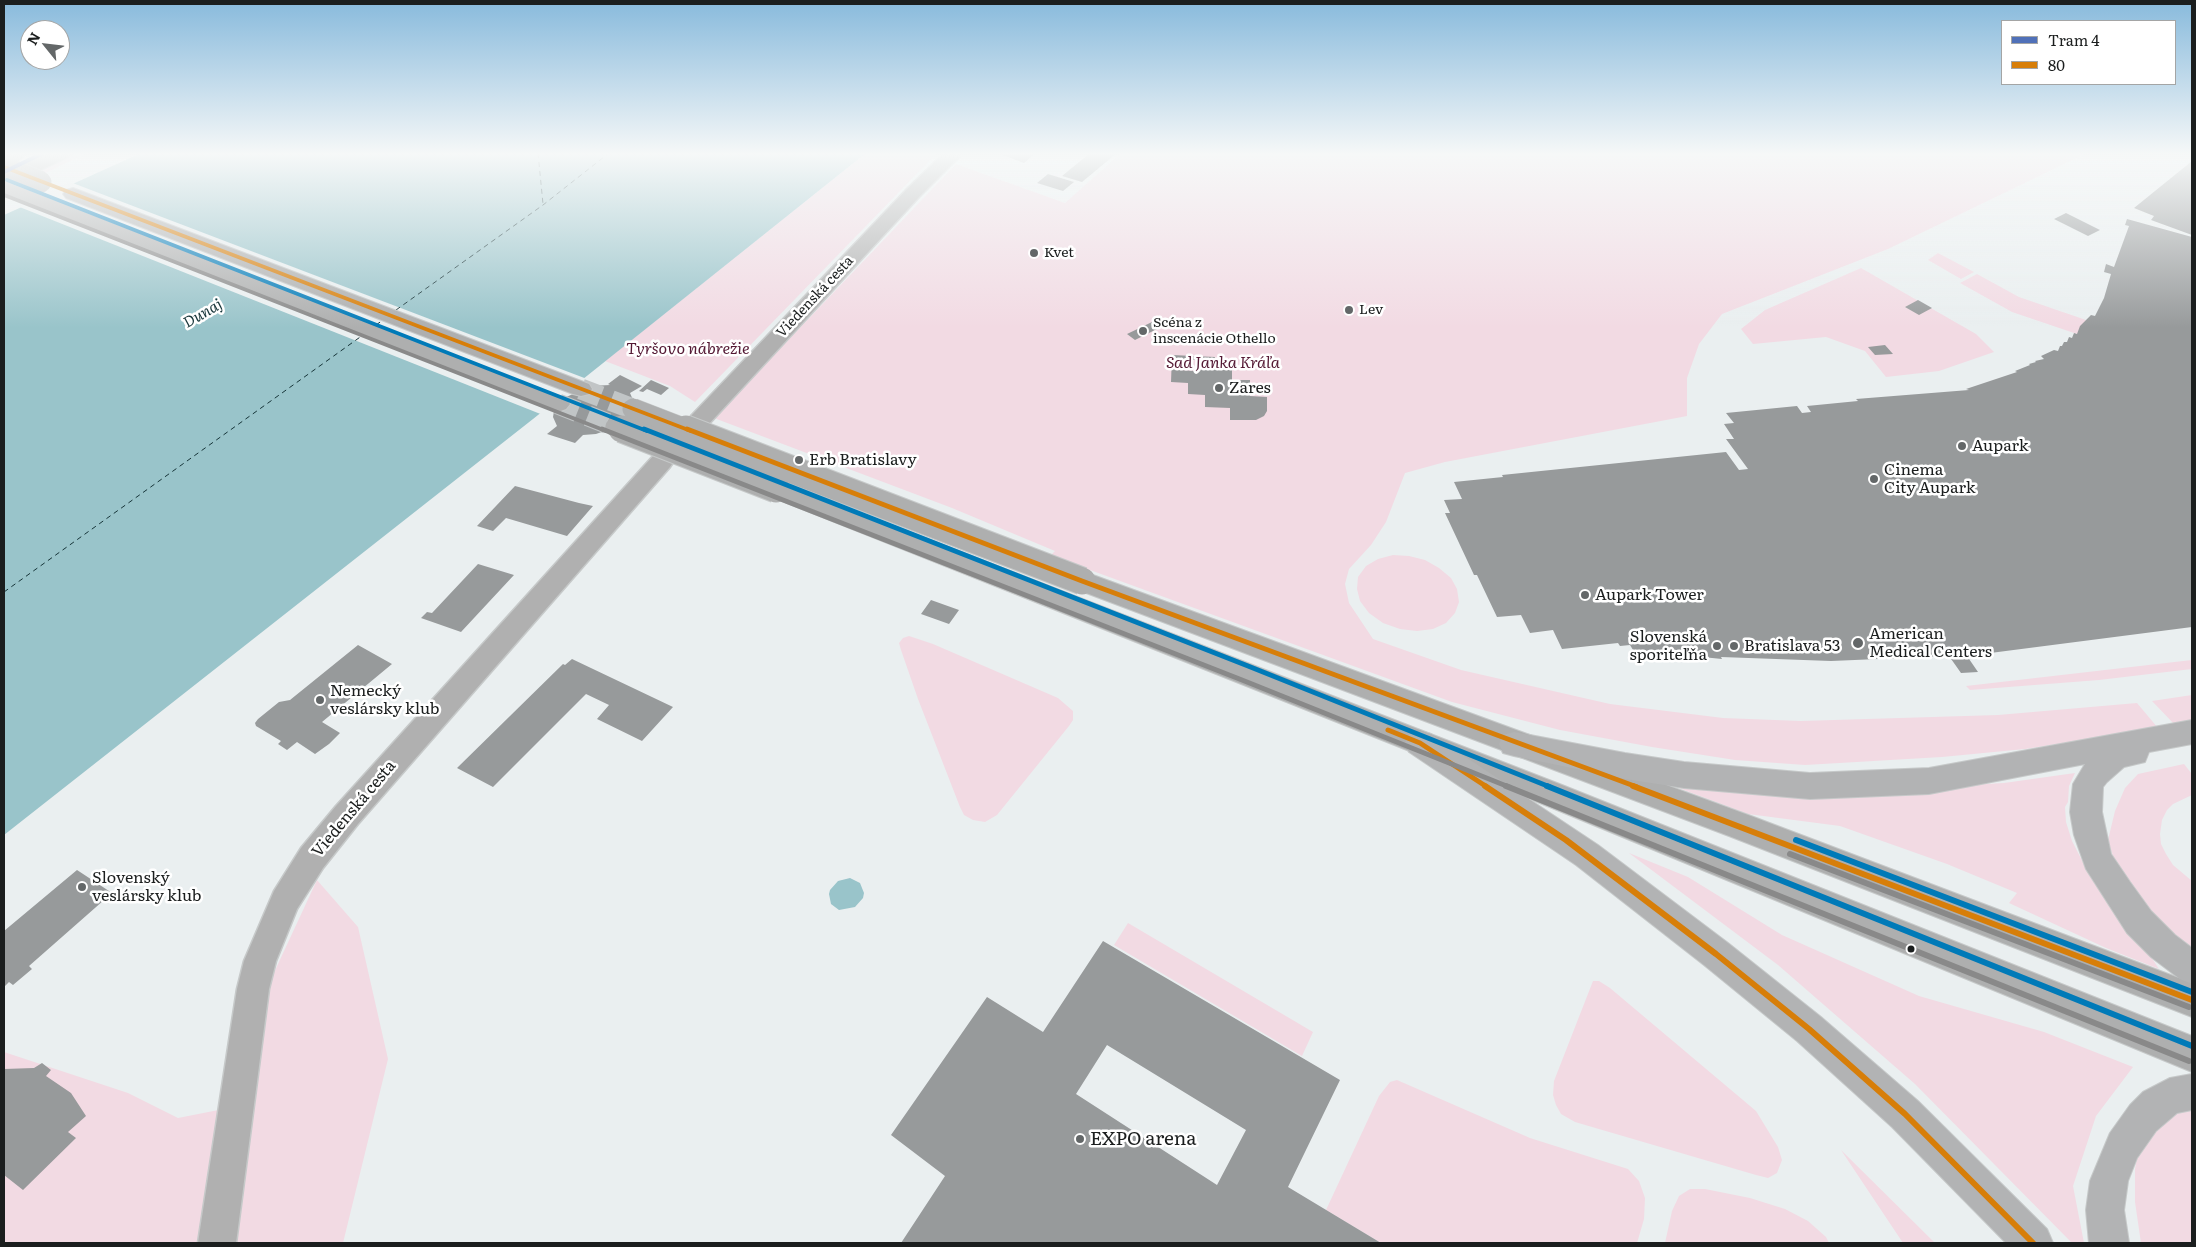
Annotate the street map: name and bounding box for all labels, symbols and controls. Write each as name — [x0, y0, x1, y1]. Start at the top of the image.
north arrow — [20, 20, 70, 70]
legend — [2001, 20, 2176, 85]
text: N — [21, 28, 44, 48]
text: Tram 4 — [2048, 28, 2100, 51]
text: 80 — [2048, 53, 2065, 76]
place label: Kvet — [1044, 245, 1074, 261]
marker: Kvet — [1028, 247, 1040, 259]
street label: Viedenská cesta — [773, 253, 857, 341]
water label: Dunaj — [180, 296, 226, 332]
place label: Lev — [1359, 302, 1383, 318]
marker: Lev — [1343, 304, 1355, 316]
place label: Scéna z inscenácie Othello — [1153, 315, 1276, 348]
marker: Scéna z inscenácie Othello — [1137, 325, 1149, 337]
park label: Tyršovo nábrežie — [626, 339, 750, 359]
park label: Sad Janka Kráľa — [1166, 353, 1280, 373]
place label: Zares — [1229, 378, 1271, 398]
marker: Zares — [1213, 382, 1225, 394]
place label: Aupark — [1972, 436, 2029, 456]
marker: Aupark — [1956, 440, 1968, 452]
place label: Erb Bratislavy — [809, 450, 917, 470]
marker: Erb Bratislavy — [793, 454, 805, 466]
place label: Cinema City Aupark — [1884, 460, 1975, 498]
marker: Cinema City Aupark — [1868, 473, 1880, 485]
place label: Aupark Tower — [1595, 585, 1704, 605]
marker: Aupark Tower — [1579, 589, 1591, 601]
place label: American Medical Centers — [1869, 624, 1992, 662]
place label: Slovenská sporiteľňa — [1629, 627, 1707, 665]
place label: Bratislava 53 — [1744, 636, 1840, 656]
marker: American Medical Centers — [1851, 636, 1865, 650]
marker: Slovenská sporiteľňa — [1711, 640, 1723, 652]
marker: Bratislava 53 — [1728, 640, 1740, 652]
place label: Nemecký veslársky klub — [330, 681, 439, 719]
marker: Nemecký veslársky klub — [314, 694, 326, 706]
street label: Viedenská cesta — [308, 757, 400, 861]
place label: Slovenský veslársky klub — [92, 868, 201, 906]
marker: Slovenský veslársky klub — [76, 881, 88, 893]
unlabelled marker — [1906, 944, 1916, 954]
place label: EXPO arena — [1090, 1128, 1197, 1150]
marker: EXPO arena — [1074, 1133, 1086, 1145]

